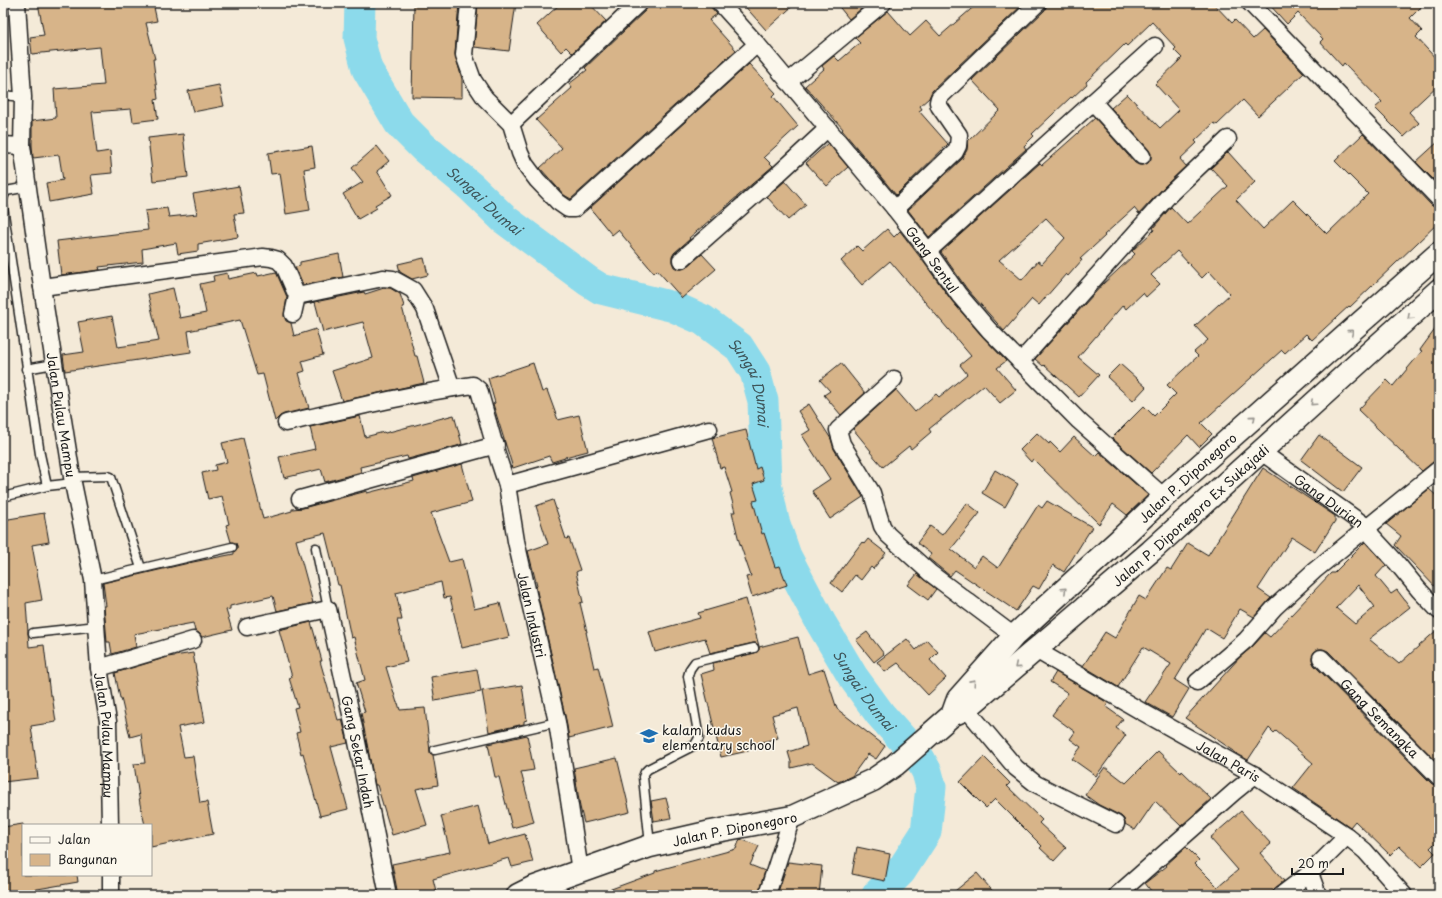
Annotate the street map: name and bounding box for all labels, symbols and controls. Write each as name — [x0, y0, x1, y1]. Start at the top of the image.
water label: Sungai Dumai — [442, 160, 528, 241]
street label: Gang Sentul — [902, 221, 964, 296]
one-way arrow — [1407, 312, 1415, 319]
one-way arrow — [1346, 329, 1353, 336]
water label: Sungai Dumai — [724, 332, 774, 429]
street label: Jalan Pulau Mampu — [43, 351, 81, 479]
one-way arrow — [1310, 399, 1318, 406]
one-way arrow — [1249, 416, 1256, 423]
street label: Jalan P. Diponegoro — [1134, 428, 1240, 526]
street label: Jalan P. Diponegoro Ex Sukajadi — [1107, 440, 1273, 590]
street label: Gang Durian — [1291, 469, 1368, 532]
street label: Jalan Industri — [514, 570, 552, 659]
one-way arrow — [1059, 588, 1067, 595]
water label: Sungai Dumai — [828, 645, 902, 737]
one-way arrow — [1014, 661, 1021, 668]
street label: Jalan Pulau Mampu — [90, 671, 119, 798]
street label: Gang Semangka — [1336, 674, 1424, 762]
one-way arrow — [968, 680, 975, 687]
street label: Gang Sekar Indah — [338, 694, 380, 810]
place label: kalam kudus elementary school — [662, 720, 775, 754]
school or university icon: kalam kudus elementary school — [639, 726, 659, 746]
street label: Jalan Paris — [1193, 735, 1264, 786]
street label: Jalan P. Diponegoro — [670, 807, 800, 850]
legend — [22, 824, 152, 876]
text: Jalan — [58, 830, 91, 848]
text: Bangunan — [58, 850, 117, 868]
scale bar — [1292, 850, 1343, 876]
text: 20 m — [1298, 854, 1329, 872]

